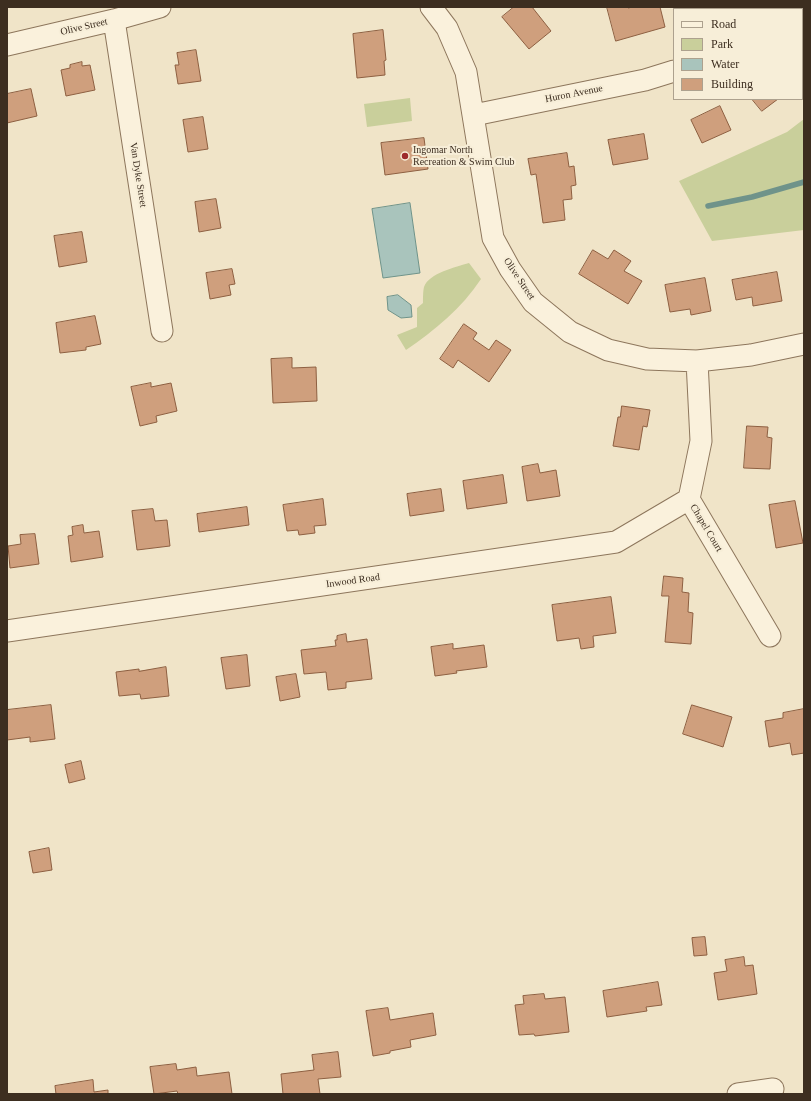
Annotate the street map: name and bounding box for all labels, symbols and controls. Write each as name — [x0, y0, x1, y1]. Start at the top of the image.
legend — [673, 8, 803, 100]
street label: Olive Street — [59, 16, 109, 38]
text: Road — [711, 17, 736, 31]
text: Park — [711, 37, 733, 51]
text: Water — [711, 57, 739, 71]
text: Building — [711, 77, 753, 91]
street label: Huron Avenue — [544, 83, 604, 105]
street label: Van Dyke Street — [127, 142, 149, 208]
place label: Ingomar North Recreation & Swim Club — [413, 144, 514, 168]
marker: Ingomar North Recreation & Swim Club — [400, 151, 410, 161]
street label: Olive Street — [501, 256, 537, 302]
street label: Chapel Court — [687, 502, 725, 554]
street label: Inwood Road — [325, 571, 381, 591]

